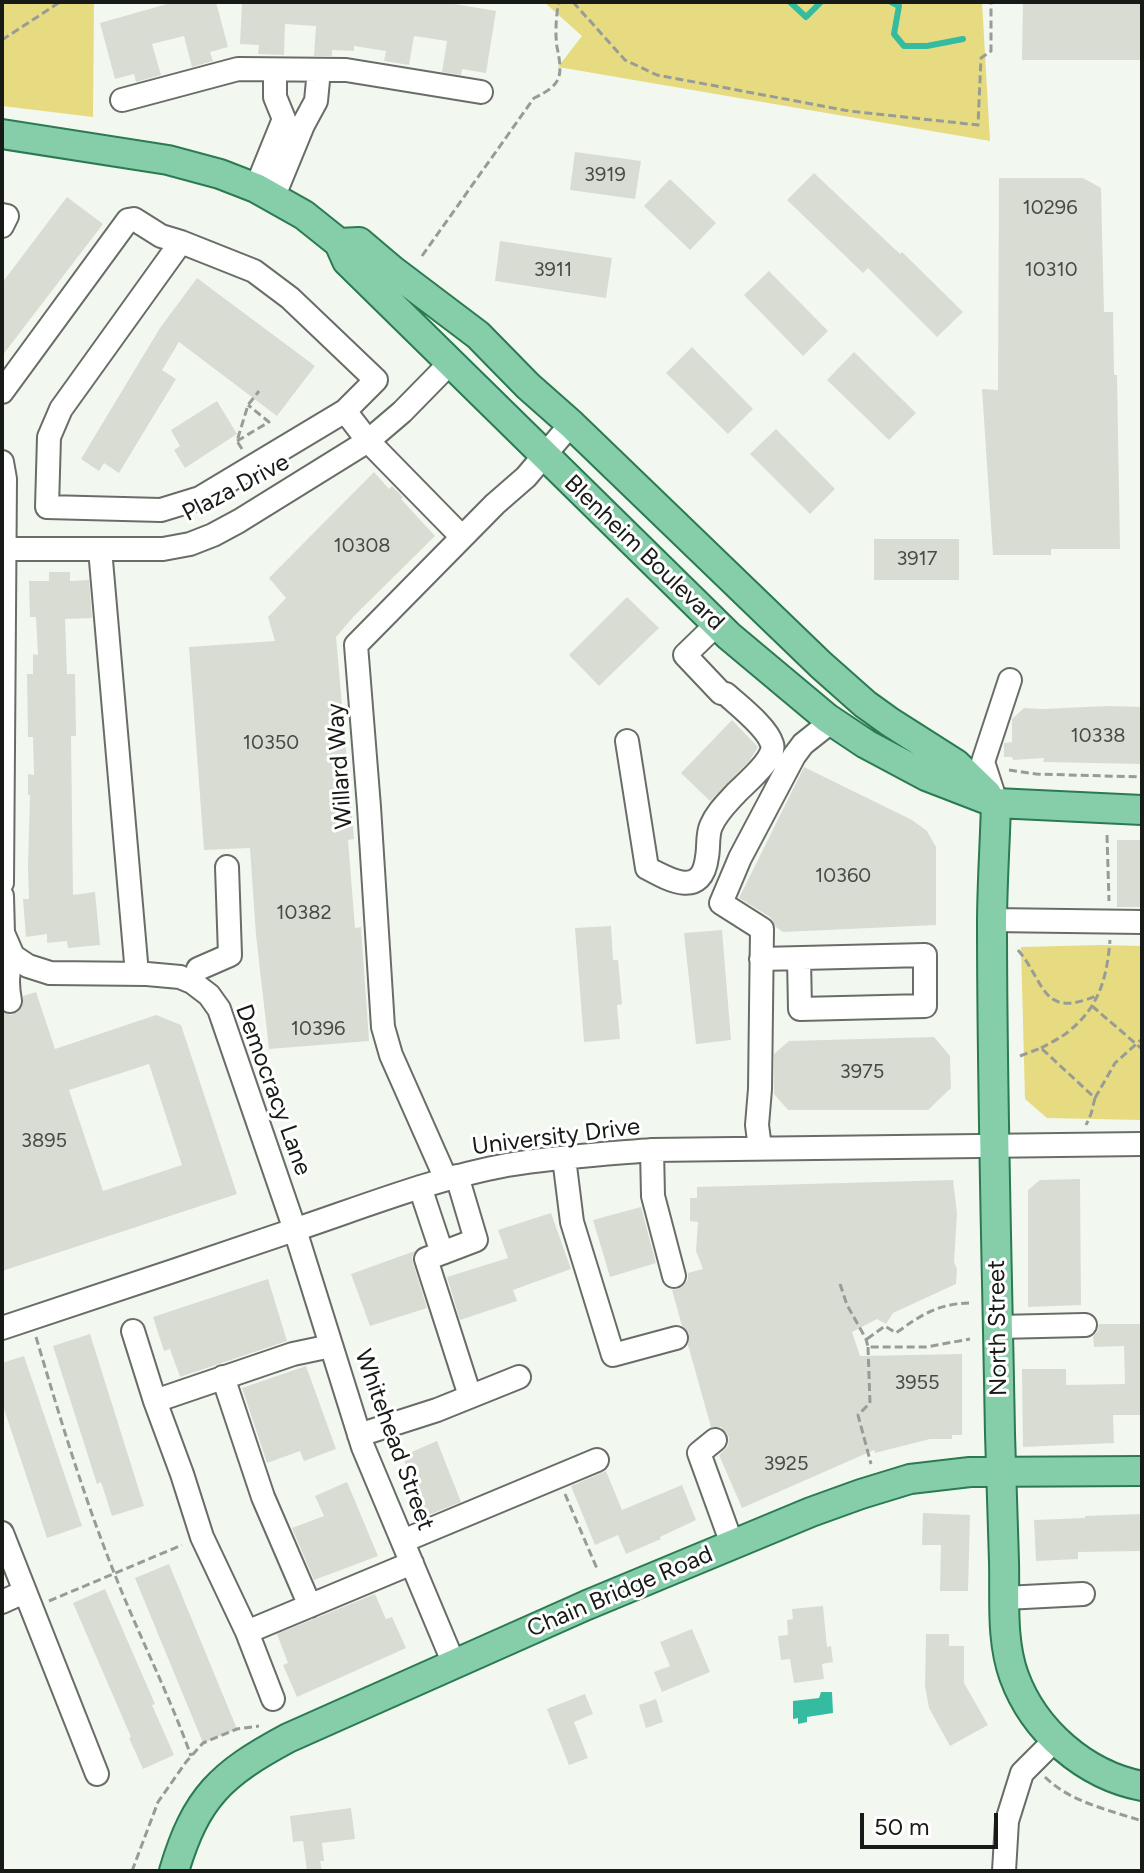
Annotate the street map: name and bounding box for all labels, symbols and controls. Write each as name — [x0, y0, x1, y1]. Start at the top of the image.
house number: 3919 — [584, 163, 626, 187]
house number: 10296 — [1023, 196, 1077, 220]
house number: 3911 — [534, 258, 572, 282]
house number: 10310 — [1024, 258, 1078, 282]
street label: Plaza Drive — [178, 448, 294, 528]
street label: Blenheim Boulevard — [558, 469, 730, 637]
house number: 10308 — [333, 534, 391, 558]
house number: 3917 — [896, 547, 938, 571]
street label: Willard Way — [321, 702, 359, 830]
house number: 10338 — [1070, 724, 1126, 748]
house number: 10350 — [243, 731, 299, 755]
house number: 10360 — [815, 864, 871, 888]
house number: 10382 — [276, 901, 332, 925]
street label: Democracy Lane — [229, 1001, 317, 1179]
house number: 10396 — [291, 1017, 345, 1041]
house number: 3975 — [840, 1060, 884, 1084]
street label: University Drive — [470, 1112, 642, 1162]
house number: 3895 — [21, 1129, 67, 1153]
street label: North Street — [982, 1260, 1014, 1396]
street label: Whitehead Street — [348, 1346, 440, 1534]
house number: 3955 — [894, 1371, 940, 1395]
house number: 3925 — [764, 1452, 808, 1476]
street label: Chain Bridge Road — [523, 1540, 717, 1644]
scale bar — [864, 1797, 1002, 1847]
text: 50 m — [874, 1812, 930, 1841]

